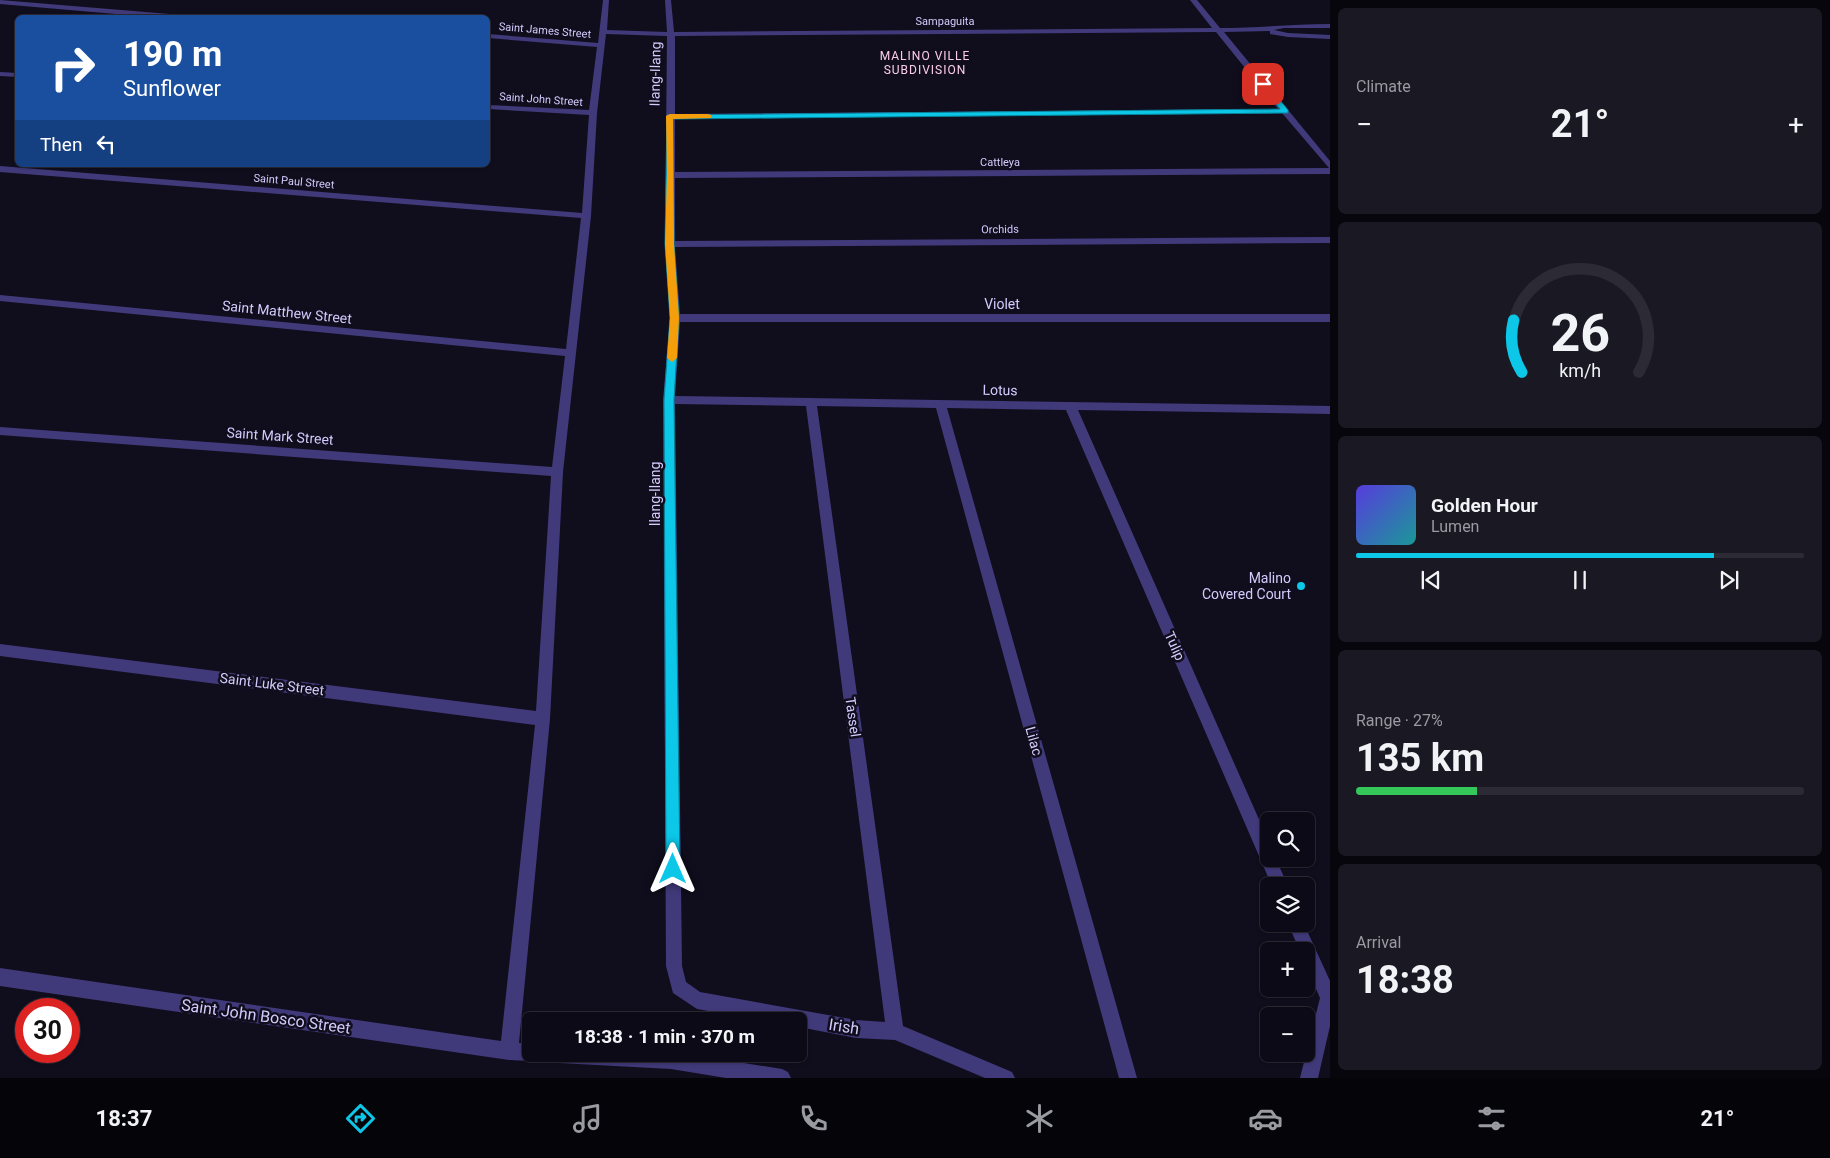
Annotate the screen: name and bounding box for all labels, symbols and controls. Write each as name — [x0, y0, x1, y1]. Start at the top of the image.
street label: Sampaguita — [916, 15, 974, 28]
street label: Saint James Street — [498, 20, 592, 41]
text: 190 m — [123, 34, 222, 75]
icon: right — [40, 35, 105, 100]
street label: Ilang-Ilang — [646, 42, 664, 106]
district label: MALINO VILLE SUBDIVISION — [880, 49, 970, 77]
pin — [1242, 63, 1284, 105]
icon: arrive — [1249, 70, 1277, 98]
text: Sunflower — [123, 76, 221, 101]
text: Climate — [1356, 77, 1411, 96]
street label: Saint John Street — [499, 90, 584, 109]
text: 21° — [1551, 102, 1609, 146]
text: − — [1356, 108, 1372, 141]
text: + — [1788, 108, 1804, 141]
icon: left — [92, 130, 120, 158]
text: Then — [40, 133, 82, 156]
street label: Cattleya — [980, 156, 1020, 169]
street label: Saint Paul Street — [253, 171, 335, 192]
street label: Orchids — [981, 223, 1019, 236]
street label: Violet — [984, 296, 1020, 312]
street label: Saint Matthew Street — [221, 297, 353, 327]
text: 26 — [1550, 303, 1610, 364]
text: km/h — [1559, 360, 1601, 381]
street label: Lotus — [982, 382, 1018, 398]
street label: Saint Mark Street — [226, 424, 334, 448]
street label: Ilang-Ilang — [647, 462, 663, 526]
text: Golden Hour — [1431, 494, 1538, 517]
text: Lumen — [1431, 517, 1479, 536]
icon: previous — [1417, 566, 1445, 594]
icon: pause — [1566, 566, 1594, 594]
icon: next — [1715, 566, 1743, 594]
place label: Malino Covered Court — [1202, 570, 1291, 602]
marker: Malino Covered Court — [1295, 580, 1307, 592]
street label: Tulip — [1162, 629, 1188, 663]
street label: Saint Luke Street — [219, 670, 325, 698]
street label: Tassel — [842, 696, 864, 738]
text: Range · 27% — [1356, 711, 1443, 730]
street label: Lilac — [1022, 725, 1046, 757]
text: 135 km — [1356, 736, 1484, 780]
map controls — [1260, 812, 1315, 1062]
button: search — [1260, 812, 1315, 867]
position arrow — [646, 842, 698, 894]
button: layers — [1260, 877, 1315, 932]
text: Arrival — [1356, 933, 1401, 952]
button: + — [1260, 942, 1315, 997]
text: 18:38 — [1356, 958, 1454, 1002]
street label: Saint John Bosco Street — [180, 995, 352, 1038]
speed limit sign: 30 — [15, 998, 80, 1063]
button: − — [1260, 1007, 1315, 1062]
street label: Irish — [827, 1015, 861, 1038]
text: 18:38 · 1 min · 370 m — [574, 1025, 755, 1048]
icon: directions — [343, 1101, 378, 1136]
icon: music — [570, 1101, 605, 1136]
icon: phone — [796, 1101, 831, 1136]
icon: climate — [1022, 1101, 1057, 1136]
icon: car — [1248, 1101, 1283, 1136]
icon: filters — [1474, 1101, 1509, 1136]
text: 18:37 — [96, 1106, 152, 1131]
text: 21° — [1700, 1106, 1734, 1131]

